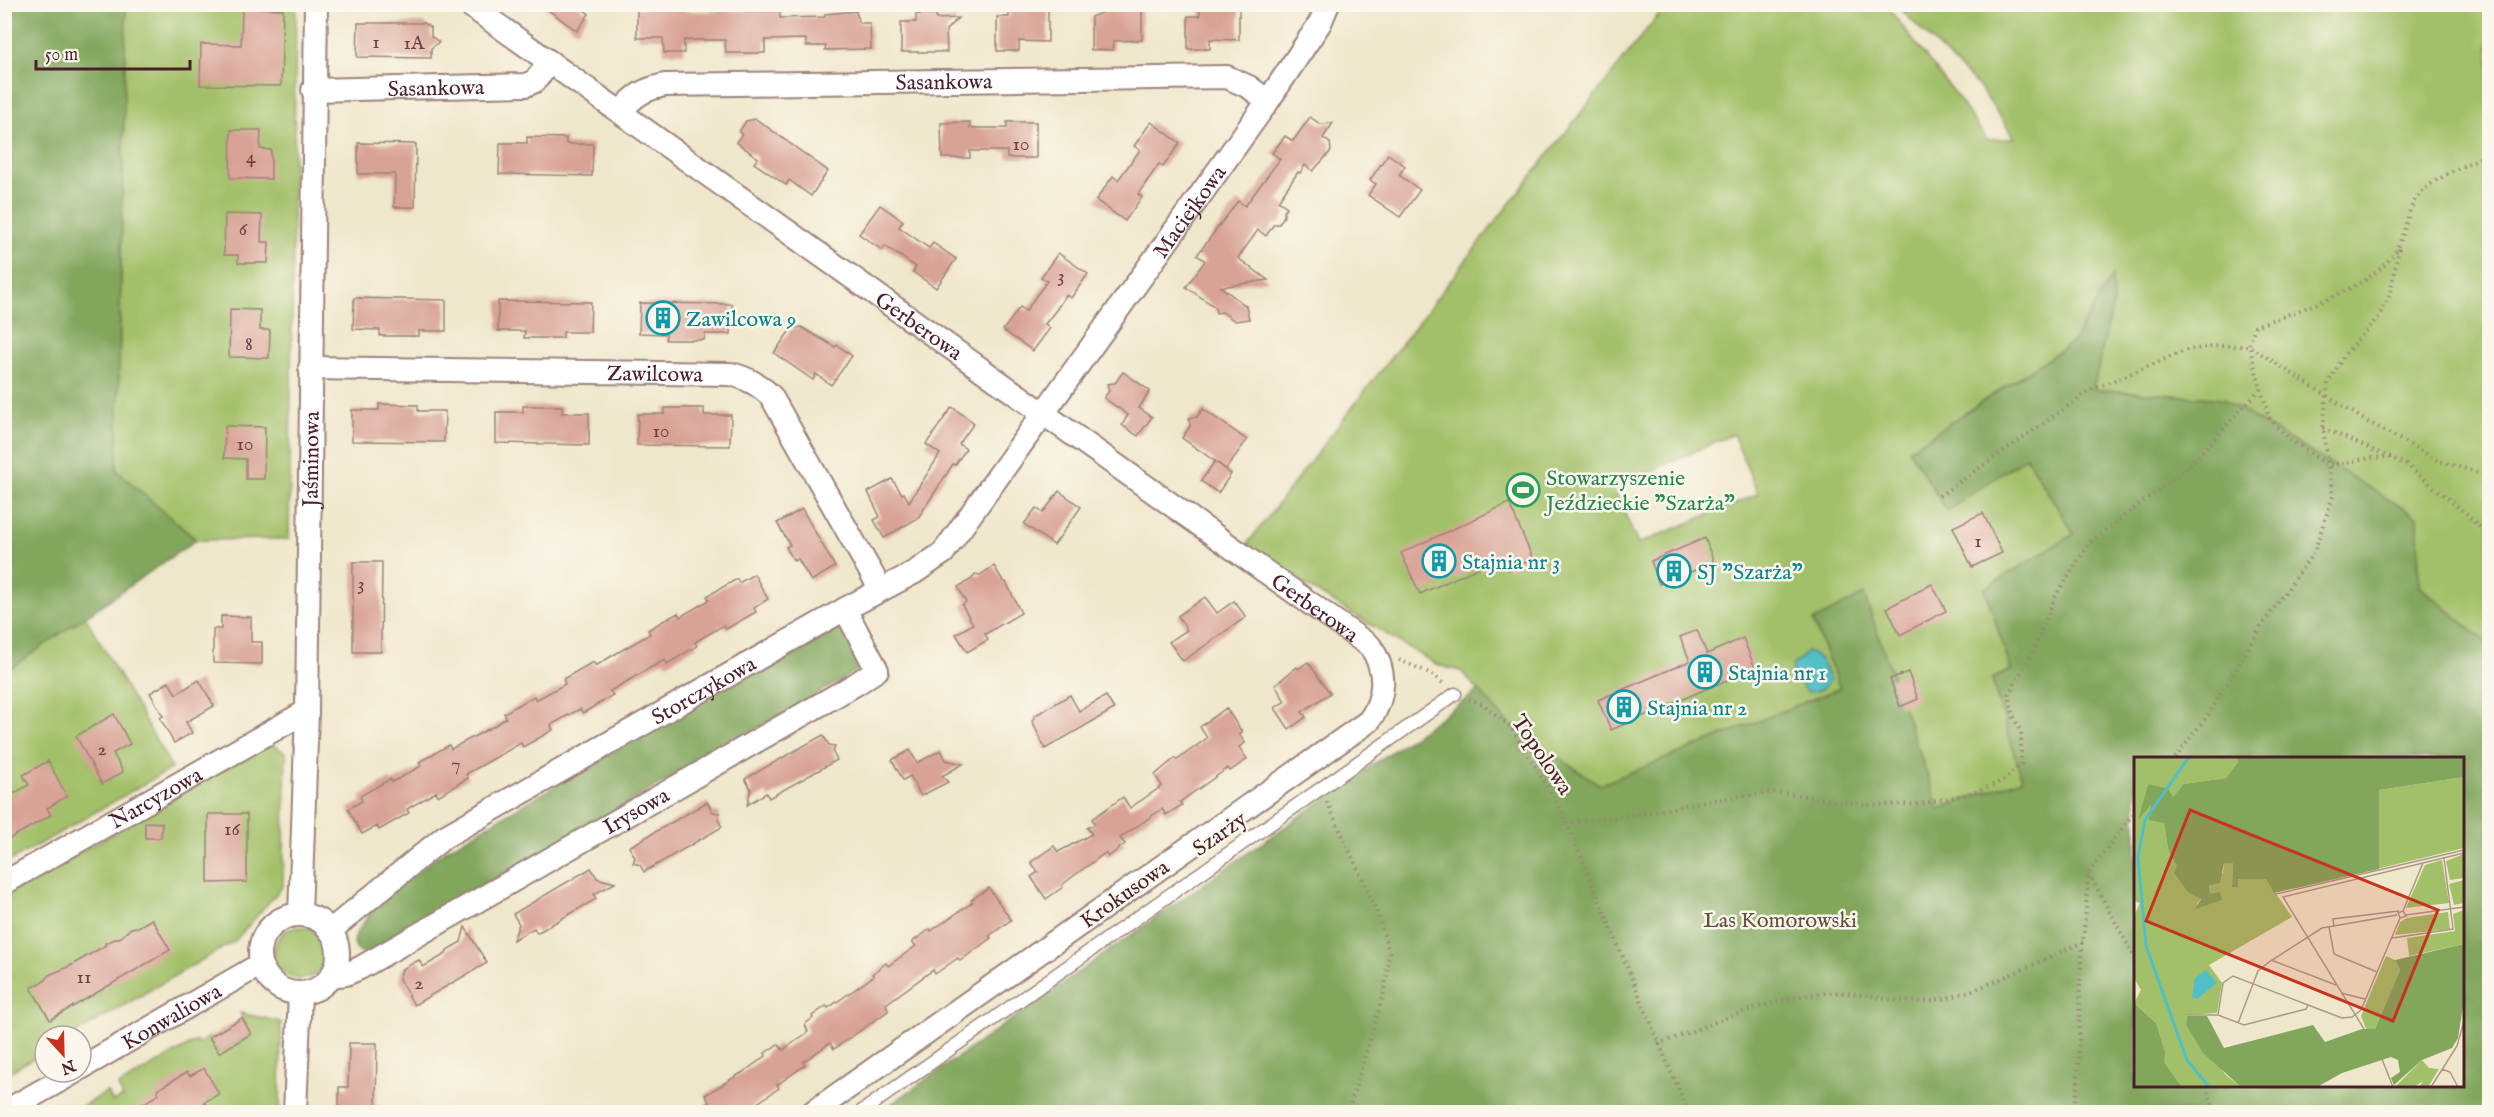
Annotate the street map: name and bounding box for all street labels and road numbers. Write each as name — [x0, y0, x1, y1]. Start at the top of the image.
street label: Sasankowa — [895, 68, 993, 98]
street label: Sasankowa — [387, 74, 485, 104]
street label: Maciejkowa — [1147, 160, 1234, 264]
street label: Gerberowa — [869, 286, 968, 368]
street label: Zawilcowa — [607, 360, 704, 390]
street label: Jaśminowa — [298, 411, 327, 510]
street label: Gerberowa — [1265, 568, 1364, 650]
street label: Storczykowa — [647, 650, 762, 732]
street label: Topolowa — [1504, 710, 1579, 801]
street label: Narcyzowa — [105, 761, 208, 836]
street label: Irysowa — [599, 782, 675, 842]
street label: Szarży — [1188, 806, 1253, 863]
street label: Krokusowa — [1075, 854, 1175, 935]
street label: Konwaliowa — [117, 978, 227, 1057]

